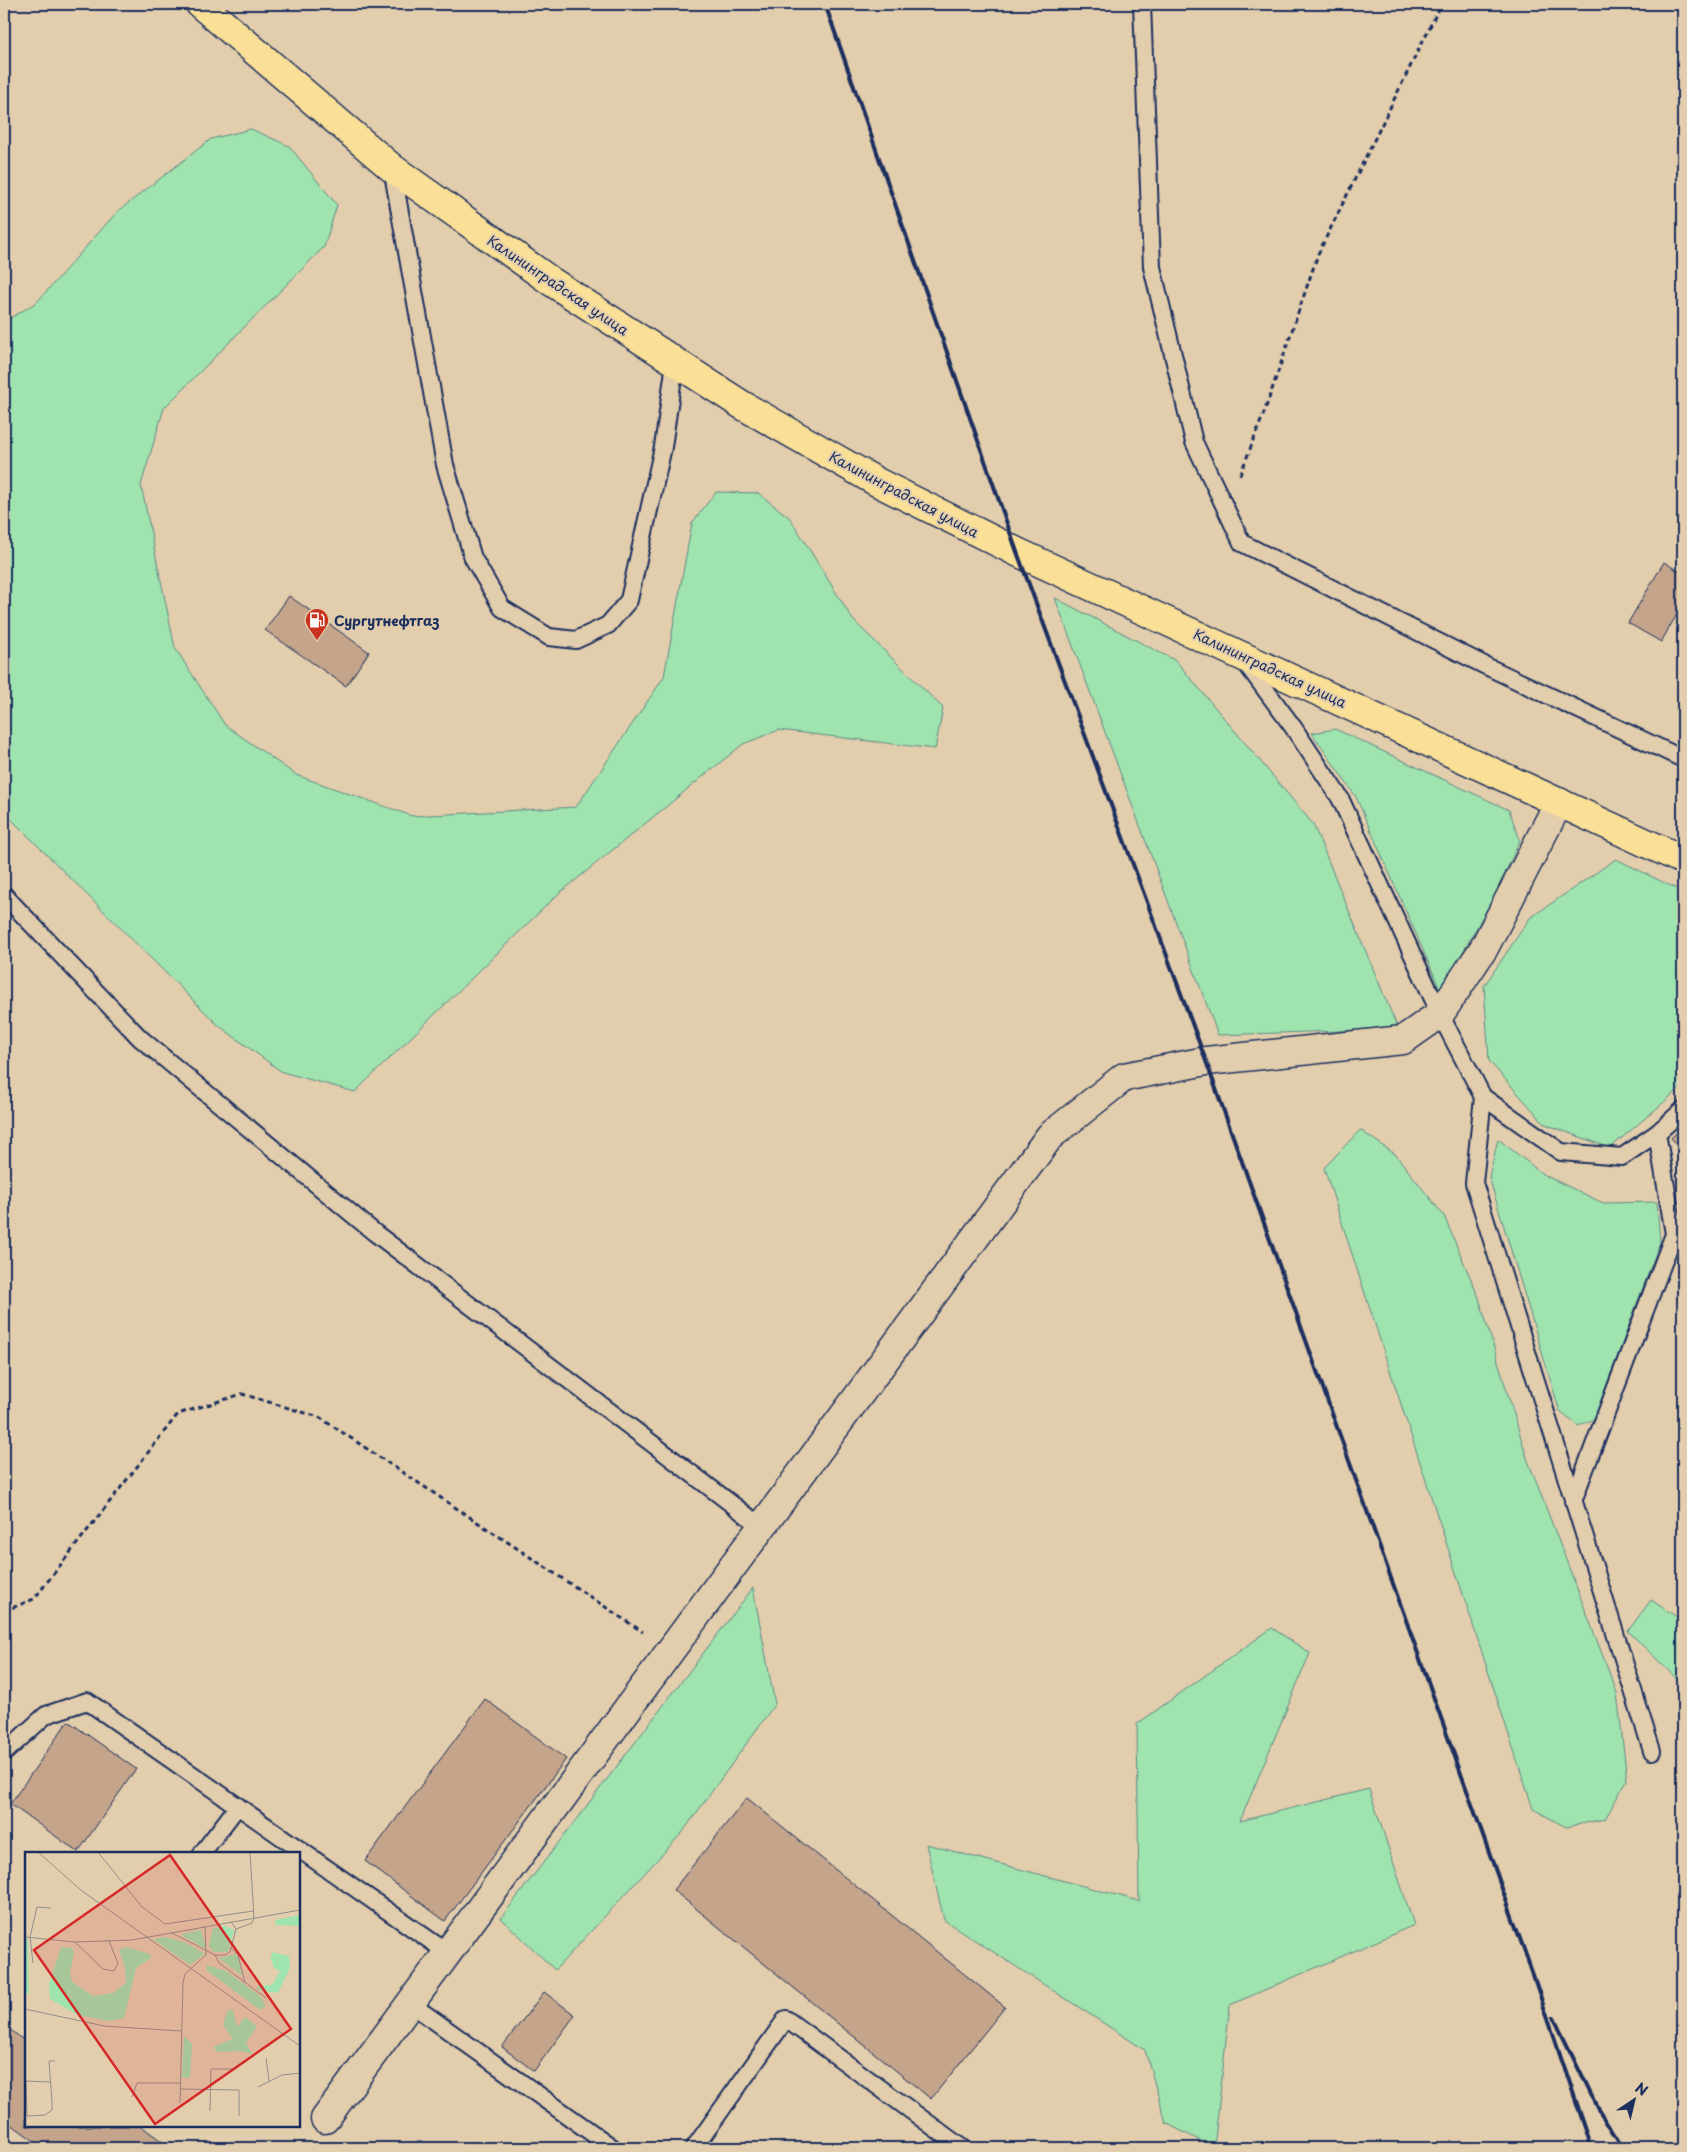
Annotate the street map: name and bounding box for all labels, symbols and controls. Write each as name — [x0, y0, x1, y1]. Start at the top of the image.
street label: Калининградская улица — [483, 230, 633, 340]
street label: Калининградская улица — [825, 446, 983, 543]
fuel station icon: Сургутнефтгаз — [304, 607, 330, 641]
place label: Сургутнефтгаз — [334, 610, 440, 631]
street label: Калининградская улица — [1190, 623, 1350, 713]
inset map — [25, 1852, 300, 2127]
north arrow — [1610, 2074, 1660, 2124]
text: N — [1631, 2077, 1652, 2101]

